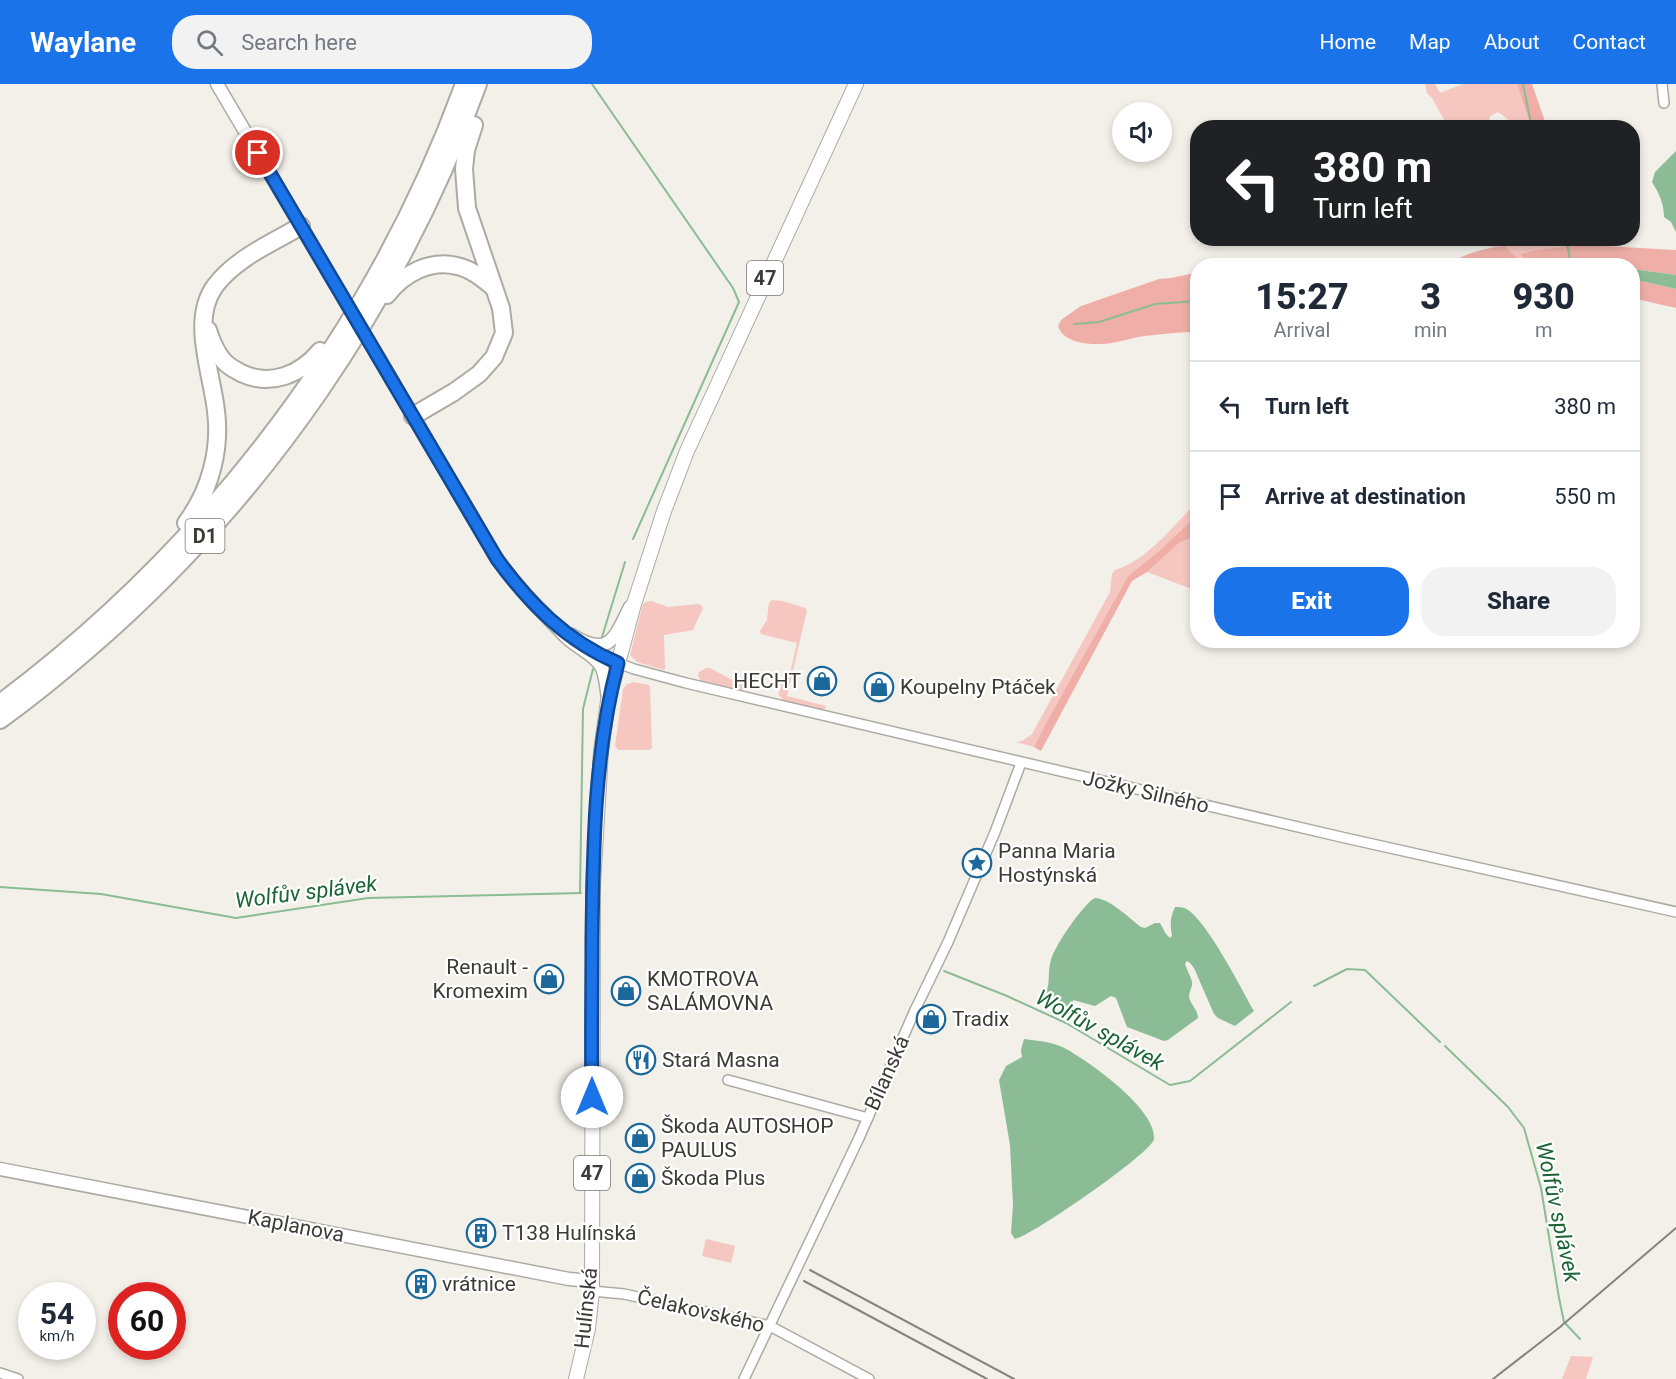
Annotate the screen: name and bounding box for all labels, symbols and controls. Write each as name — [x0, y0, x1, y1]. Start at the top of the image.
search box — [172, 15, 592, 69]
text: Waylane — [30, 26, 136, 59]
icon: search — [193, 26, 226, 59]
text: Search here — [241, 30, 357, 55]
text: Home — [1320, 30, 1376, 54]
text: Map — [1409, 30, 1451, 54]
text: About — [1484, 30, 1540, 54]
text: Contact — [1573, 30, 1646, 54]
map controls — [1112, 102, 1172, 162]
button: sound — [1112, 102, 1172, 162]
pin — [232, 127, 283, 178]
icon: arrive — [241, 136, 274, 169]
text: 380 m — [1313, 143, 1432, 192]
icon: left — [1214, 144, 1292, 222]
text: Turn left — [1313, 193, 1413, 225]
road number: 47 — [747, 261, 783, 295]
text: 15:27 — [1255, 276, 1349, 318]
text: 3 — [1420, 276, 1441, 318]
text: 930 — [1513, 276, 1575, 318]
text: Arrival — [1274, 318, 1330, 342]
text: min — [1414, 318, 1447, 342]
text: m — [1535, 318, 1552, 342]
icon: left — [1214, 390, 1247, 423]
text: Turn left — [1265, 394, 1349, 419]
text: 380 m — [1554, 394, 1616, 419]
icon: arrive — [1214, 480, 1247, 513]
text: Arrive at destination — [1265, 484, 1466, 509]
text: 550 m — [1554, 484, 1616, 509]
road number: D1 — [186, 519, 224, 553]
button: Exit — [1214, 567, 1409, 636]
button: Share — [1421, 567, 1616, 636]
shop icon: HECHT — [806, 665, 838, 697]
place label: HECHT — [733, 669, 801, 693]
shop icon: Koupelny Ptáček — [863, 671, 895, 703]
place label: Koupelny Ptáček — [900, 675, 1056, 699]
street label: Jožky Silného — [1081, 766, 1211, 818]
place label: Panna Maria Hostýnská — [998, 839, 1116, 887]
place icon: Panna Maria Hostýnská — [961, 847, 993, 879]
water label: Wolfův splávek — [234, 871, 380, 913]
place label: Renault - Kromexim — [432, 955, 528, 1003]
shop icon: Renault - Kromexim — [533, 963, 565, 995]
place label: KMOTROVA SALÁMOVNA — [647, 967, 773, 1015]
shop icon: KMOTROVA SALÁMOVNA — [610, 975, 642, 1007]
water label: Wolfův splávek — [1031, 984, 1170, 1076]
shop icon: Tradix — [915, 1003, 947, 1035]
place label: Tradix — [952, 1007, 1009, 1031]
street label: Bílanská — [860, 1032, 914, 1114]
restaurant icon: Stará Masna — [625, 1044, 657, 1076]
place label: Stará Masna — [662, 1048, 780, 1072]
position arrow — [560, 1065, 624, 1129]
place label: Škoda AUTOSHOP PAULUS — [661, 1114, 834, 1162]
shop icon: Škoda AUTOSHOP PAULUS — [624, 1122, 656, 1154]
water label: Wolfův splávek — [1531, 1140, 1585, 1286]
road number: 47 — [574, 1156, 610, 1190]
shop icon: Škoda Plus — [624, 1162, 656, 1194]
place label: Škoda Plus — [661, 1166, 765, 1190]
street label: Kaplanova — [246, 1205, 346, 1247]
building icon: T138 Hulínská — [465, 1217, 497, 1249]
place label: T138 Hulínská — [502, 1221, 637, 1245]
street label: Hulínská — [570, 1266, 602, 1350]
building icon: vrátnice — [405, 1268, 437, 1300]
place label: vrátnice — [442, 1272, 516, 1296]
speed limit sign: 60 — [108, 1282, 186, 1360]
street label: Čelakovského — [635, 1285, 767, 1337]
text: 54 — [40, 1296, 74, 1331]
text: km/h — [39, 1327, 75, 1345]

